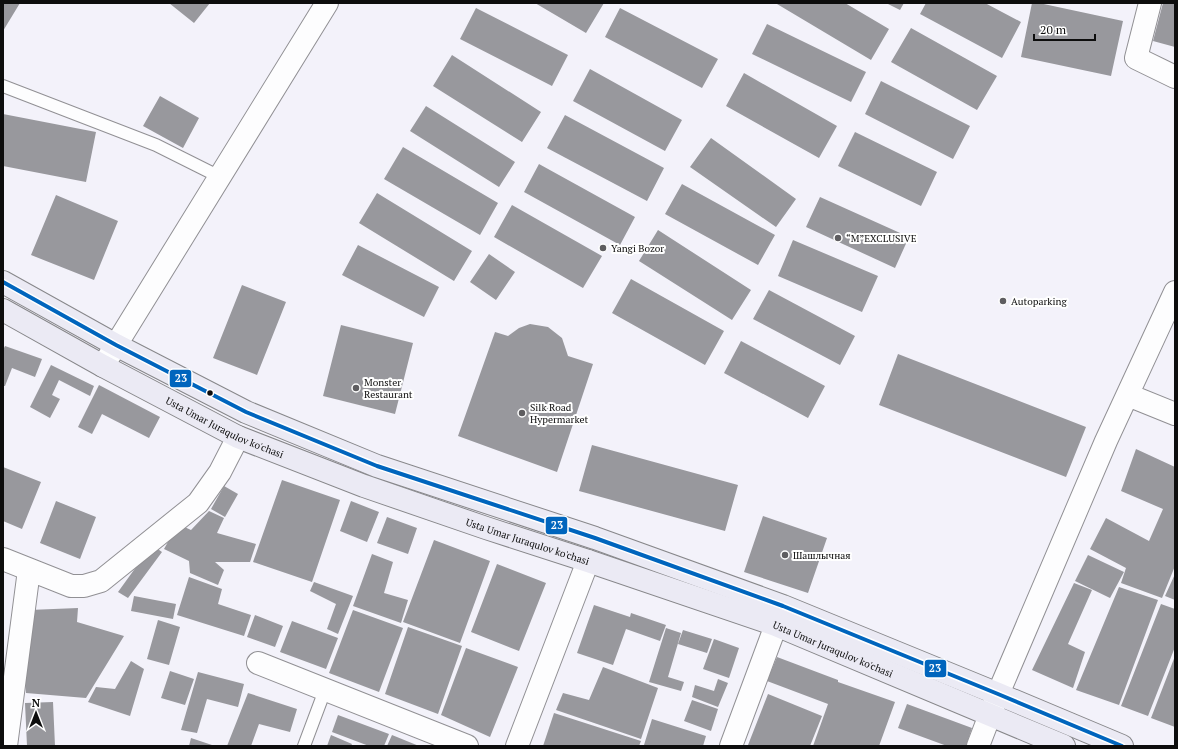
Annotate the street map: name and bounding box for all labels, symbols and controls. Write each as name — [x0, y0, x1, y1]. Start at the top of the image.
scale bar — [1034, 16, 1095, 42]
text: 20 m — [1040, 22, 1067, 37]
place label: “M”EXCLUSIVE — [846, 232, 917, 245]
marker: “M”EXCLUSIVE — [833, 233, 843, 243]
place label: Yangi Bozor — [611, 242, 664, 255]
marker: Yangi Bozor — [598, 243, 608, 253]
place label: Autoparking — [1011, 295, 1067, 308]
marker: Autoparking — [998, 296, 1008, 306]
line badge: 23 — [169, 369, 192, 388]
text: 23 — [175, 371, 187, 385]
place label: Monster Restaurant — [364, 376, 413, 401]
marker: Monster Restaurant — [351, 383, 361, 393]
unlabelled marker — [205, 388, 215, 398]
street label: Usta Umar Juraqulov ko'chasi — [164, 394, 286, 461]
place label: Silk Road Hypermarket — [530, 401, 588, 426]
marker: Silk Road Hypermarket — [517, 408, 527, 418]
street label: Usta Umar Juraqulov ko'chasi — [464, 515, 591, 568]
line badge: 23 — [545, 516, 568, 535]
text: 23 — [551, 518, 563, 532]
place label: Шашлычная — [793, 549, 851, 562]
marker: Шашлычная — [780, 550, 790, 560]
street label: Usta Umar Juraqulov ko'chasi — [771, 618, 895, 680]
line badge: 23 — [924, 659, 947, 678]
text: 23 — [929, 661, 941, 675]
north arrow — [16, 693, 56, 733]
text: N — [32, 696, 41, 710]

